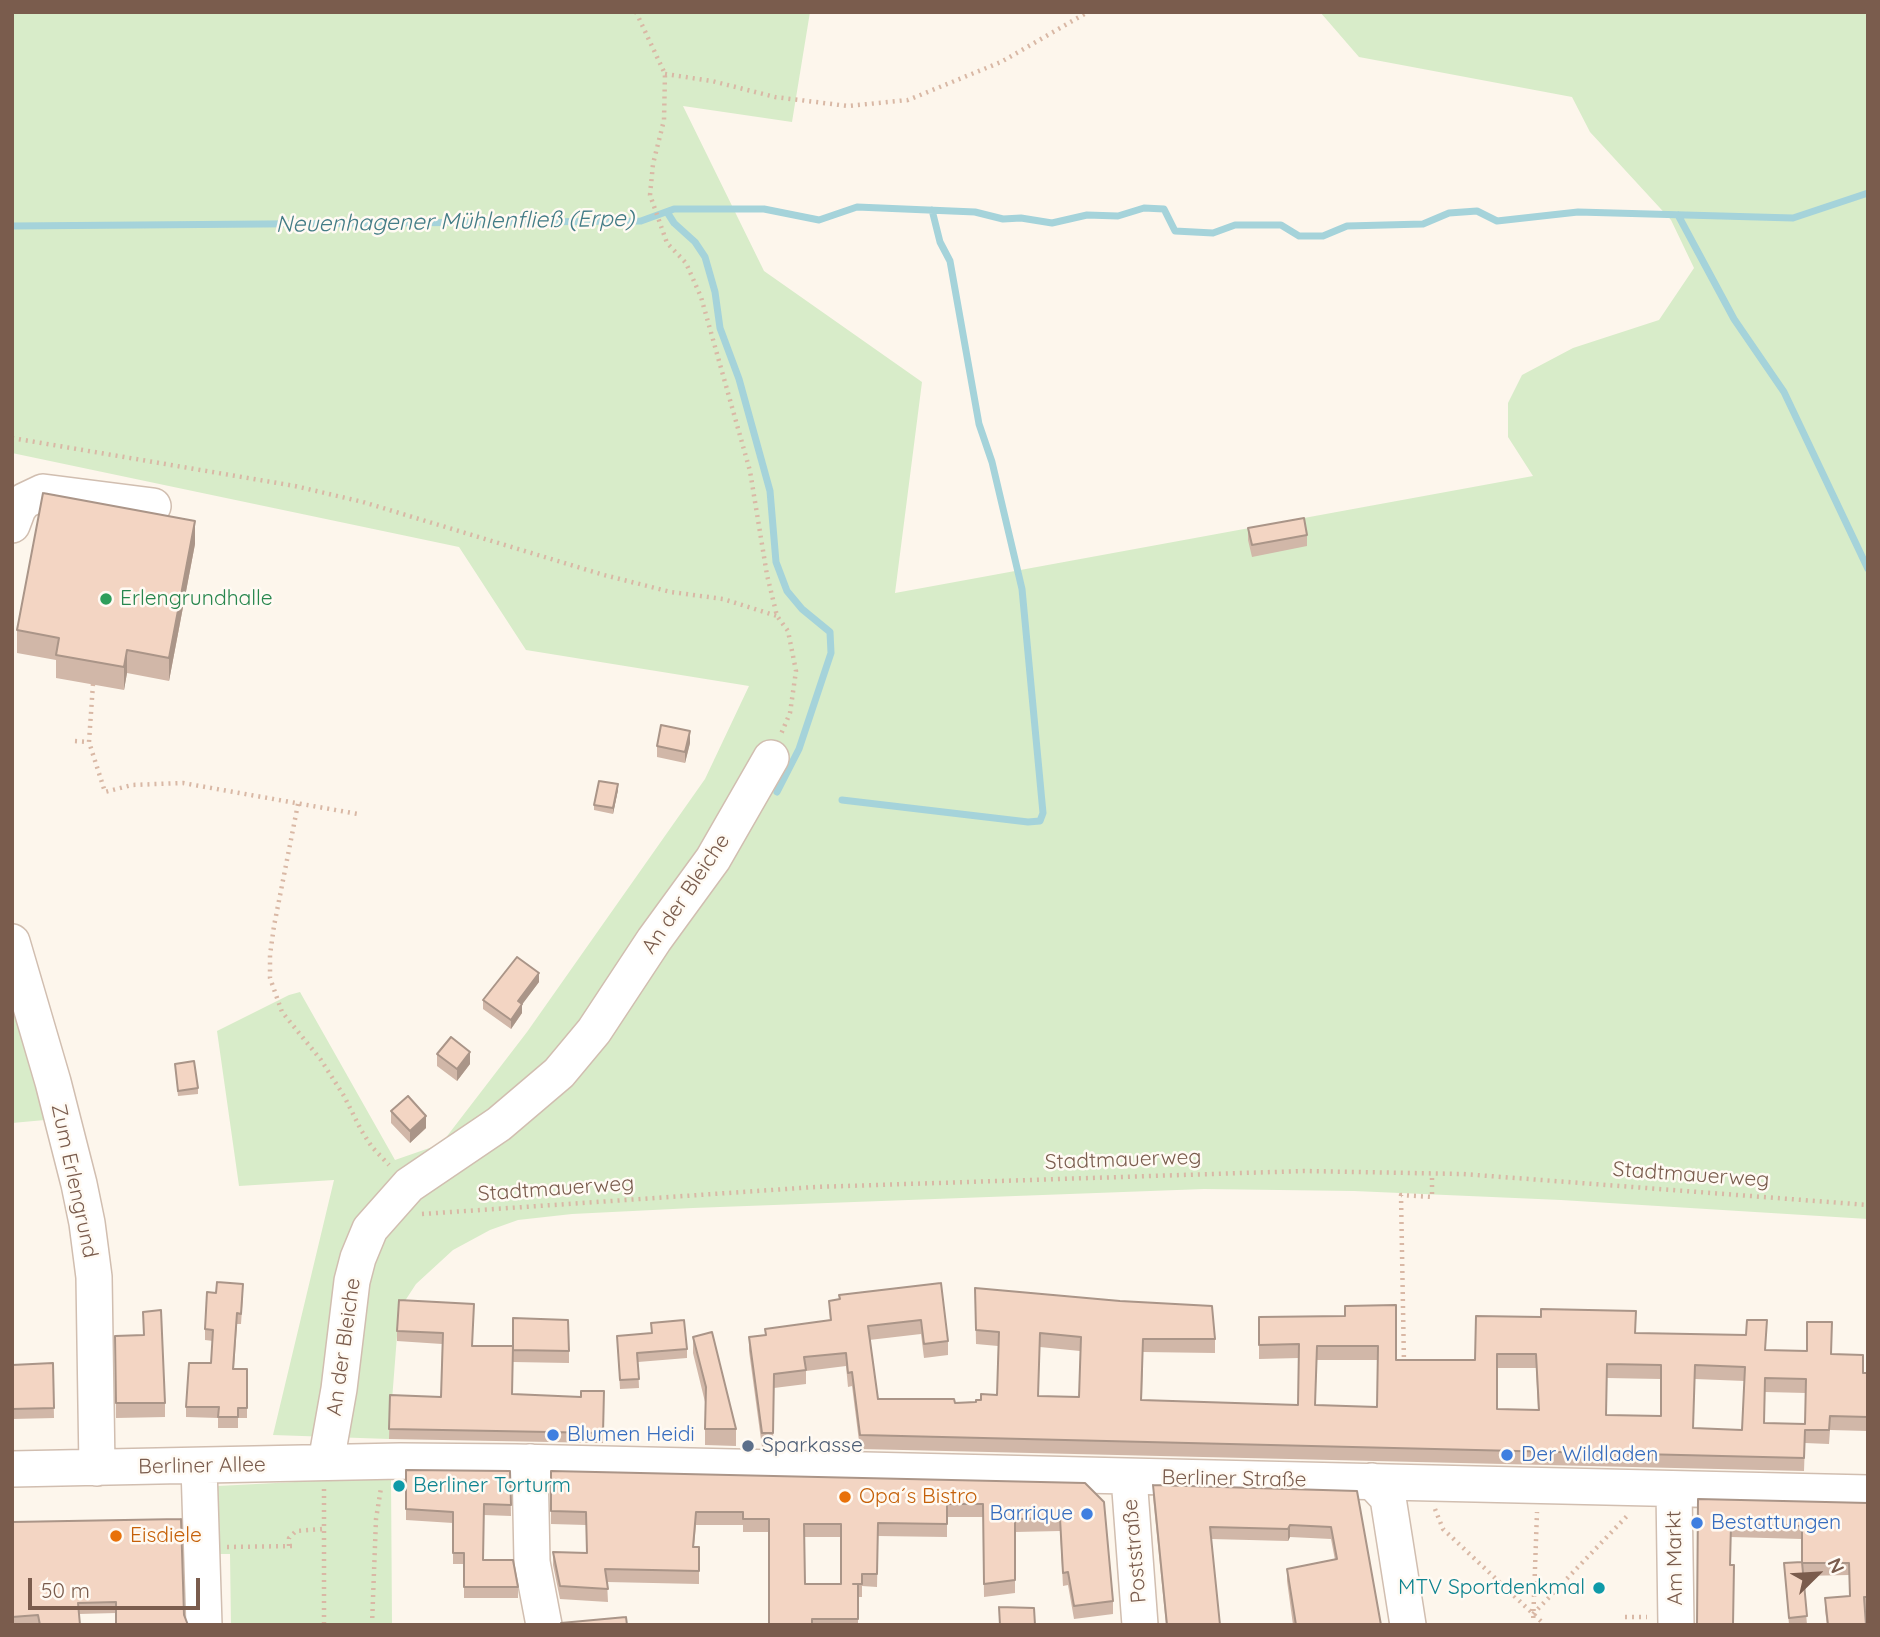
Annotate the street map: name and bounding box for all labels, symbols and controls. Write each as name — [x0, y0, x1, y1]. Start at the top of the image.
water label: Neuenhagener Mühlenfließ (Erpe) — [275, 205, 635, 239]
place label: Erlengrundhalle — [120, 586, 273, 612]
marker: Erlengrundhalle — [98, 591, 114, 607]
street label: An der Bleiche — [637, 829, 735, 959]
street label: Zum Erlengrund — [45, 1102, 103, 1260]
street label: Stadtmauerweg — [1044, 1145, 1202, 1175]
street label: Stadtmauerweg — [1612, 1157, 1770, 1193]
street label: Stadtmauerweg — [477, 1171, 635, 1207]
street label: An der Bleiche — [322, 1276, 366, 1418]
place label: Blumen Heidi — [567, 1422, 695, 1448]
marker: Blumen Heidi — [545, 1427, 561, 1443]
place label: Sparkasse — [762, 1433, 863, 1459]
marker: Sparkasse — [740, 1438, 756, 1454]
place label: Der Wildladen — [1521, 1442, 1658, 1468]
marker: Der Wildladen — [1499, 1447, 1515, 1463]
street label: Berliner Allee — [138, 1452, 266, 1480]
street label: Berliner Straße — [1161, 1465, 1307, 1493]
place label: Berliner Torturm — [413, 1473, 571, 1499]
marker: Berliner Torturm — [391, 1478, 407, 1494]
place label: Opa´s Bistro — [859, 1484, 977, 1510]
marker: Opa´s Bistro — [837, 1489, 853, 1505]
street label: Poststraße — [1118, 1498, 1152, 1604]
place label: Barrique — [989, 1501, 1073, 1527]
marker: Barrique — [1079, 1506, 1095, 1522]
street label: Am Markt — [1662, 1510, 1688, 1606]
place label: Bestattungen — [1711, 1510, 1841, 1536]
marker: Bestattungen — [1689, 1515, 1705, 1531]
place label: Eisdiele — [130, 1523, 202, 1549]
marker: Eisdiele — [108, 1528, 124, 1544]
north arrow — [1782, 1539, 1852, 1609]
text: N — [1822, 1554, 1850, 1577]
scale bar — [32, 1564, 203, 1608]
place label: MTV Sportdenkmal — [1398, 1575, 1585, 1601]
text: 50 m — [41, 1577, 90, 1603]
marker: MTV Sportdenkmal — [1591, 1580, 1607, 1596]

